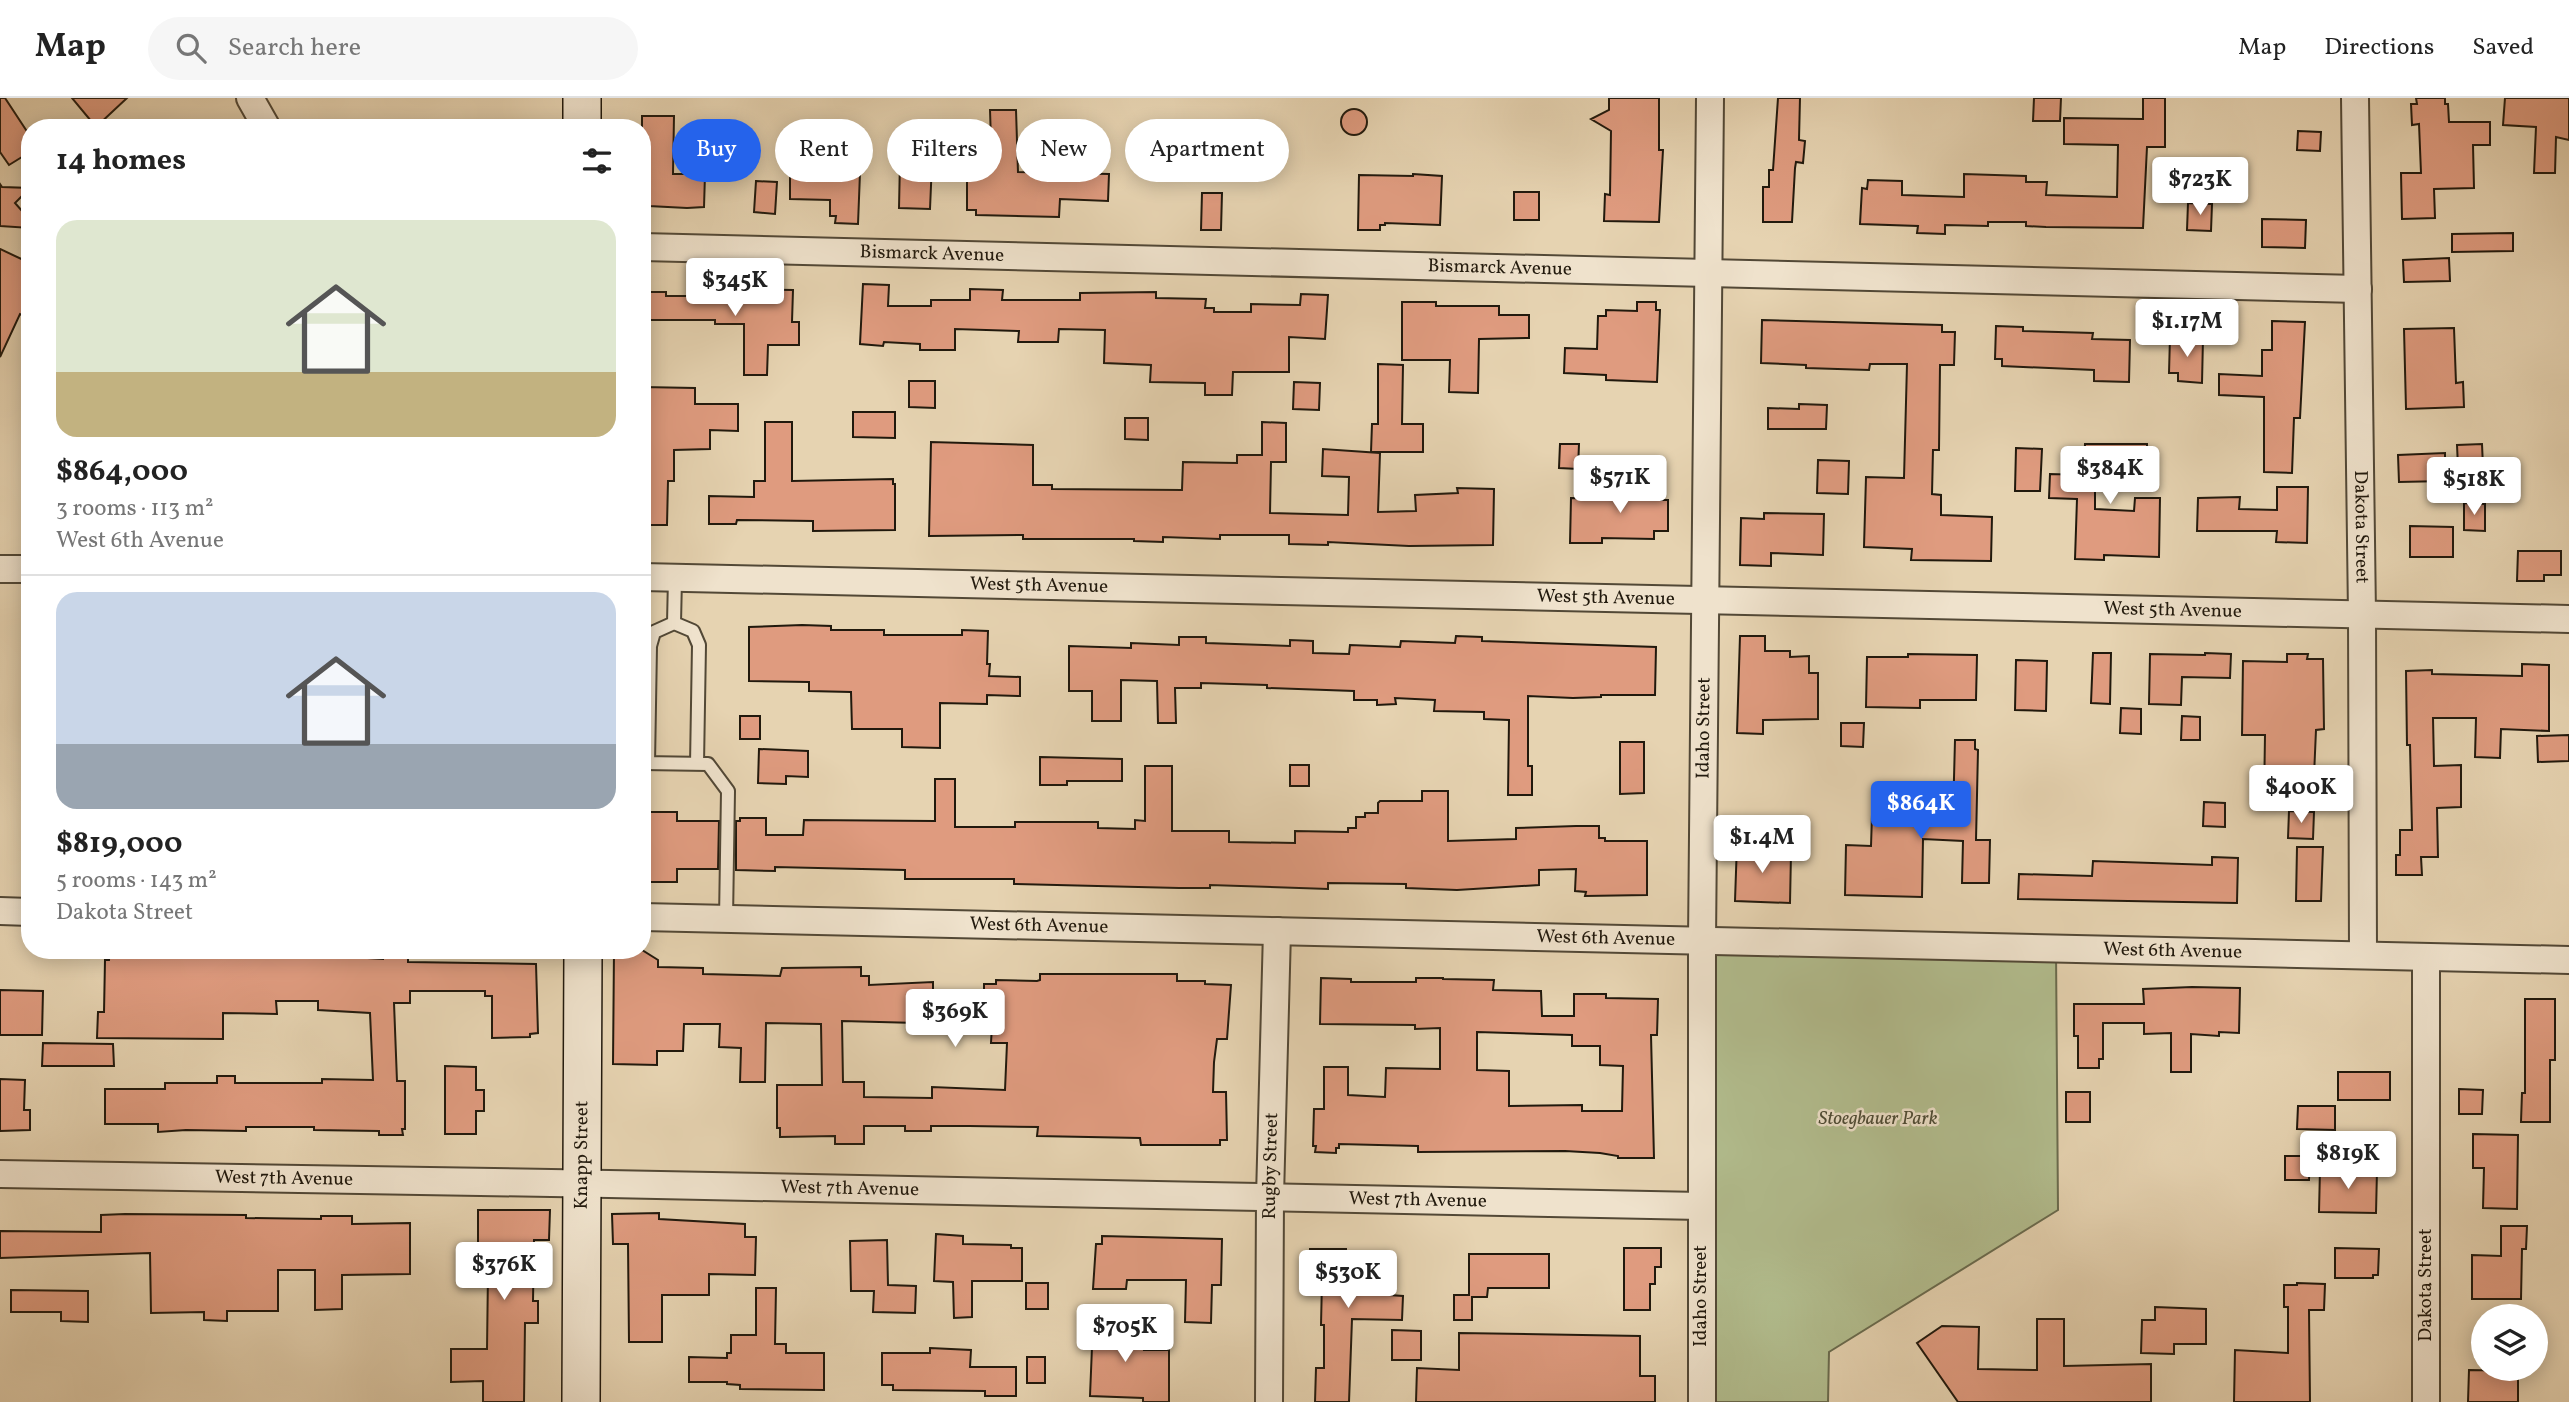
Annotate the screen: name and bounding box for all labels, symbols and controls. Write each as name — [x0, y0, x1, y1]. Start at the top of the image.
search box — [148, 17, 638, 80]
text: Map — [35, 25, 106, 71]
icon: search — [172, 29, 210, 67]
text: Search here — [228, 30, 361, 66]
text: Map — [2238, 31, 2286, 65]
text: Directions — [2324, 31, 2434, 65]
text: Saved — [2472, 31, 2534, 65]
chip: Buy — [672, 119, 761, 182]
chip: Rent — [775, 119, 873, 182]
chip: Filters — [887, 119, 1002, 182]
chip: New — [1016, 119, 1111, 182]
chip: Apartment — [1125, 119, 1289, 182]
text: 14 homes — [56, 140, 186, 182]
icon: filters — [578, 142, 616, 180]
pin: $723K — [2151, 158, 2249, 217]
text: $723K — [2168, 164, 2232, 196]
street label: Bismarck Avenue — [859, 239, 1004, 269]
street label: Bismarck Avenue — [1427, 253, 1572, 283]
pin: $345K — [686, 258, 784, 318]
text: $345K — [702, 265, 768, 297]
icon: home — [273, 266, 399, 392]
pin: $1.17M — [2130, 300, 2244, 359]
text: $1.17M — [2151, 306, 2223, 338]
pin: $384K — [2061, 446, 2159, 506]
text: $864,000 — [56, 451, 188, 493]
text: $384K — [2076, 453, 2144, 485]
pin: $571K — [1571, 456, 1669, 515]
pin: $518K — [2425, 458, 2523, 517]
text: $571K — [1590, 462, 1650, 494]
text: $518K — [2443, 464, 2505, 496]
street label: Dakota Street — [2347, 470, 2375, 584]
text: 3 rooms · 113 m² — [56, 493, 214, 525]
text: West 6th Avenue — [56, 525, 224, 557]
street label: West 5th Avenue — [969, 571, 1108, 600]
street label: West 5th Avenue — [1536, 584, 1675, 613]
street label: West 5th Avenue — [2103, 596, 2242, 625]
icon: home — [273, 638, 399, 764]
street label: Idaho Street — [1691, 677, 1718, 779]
pin: $400K — [2252, 766, 2350, 825]
text: $400K — [2265, 772, 2337, 804]
pin: $864K — [1872, 782, 1970, 841]
text: $864K — [1887, 788, 1955, 820]
pin: $1.4M — [1713, 816, 1811, 875]
text: $1.4M — [1730, 822, 1794, 854]
text: $819,000 — [56, 823, 182, 865]
text: 5 rooms · 143 m² — [56, 865, 217, 897]
text: Dakota Street — [56, 897, 193, 929]
street label: West 6th Avenue — [969, 911, 1109, 940]
street label: West 6th Avenue — [1536, 924, 1675, 953]
street label: West 6th Avenue — [2103, 937, 2242, 966]
pin: $369K — [906, 990, 1004, 1049]
text: $369K — [922, 996, 988, 1028]
street label: Knapp Street — [569, 1100, 595, 1210]
park label: Stoegbauer Park — [1818, 1106, 1938, 1132]
street label: Rugby Street — [1257, 1112, 1285, 1220]
pin: $819K — [2299, 1132, 2397, 1191]
text: $819K — [2316, 1138, 2380, 1170]
street label: West 7th Avenue — [215, 1165, 353, 1193]
street label: West 7th Avenue — [780, 1174, 919, 1203]
street label: West 7th Avenue — [1348, 1186, 1487, 1215]
street label: Dakota Street — [2413, 1228, 2439, 1342]
pin: $376K — [455, 1242, 553, 1302]
street label: Idaho Street — [1688, 1245, 1714, 1347]
text: $376K — [472, 1249, 536, 1281]
pin: $530K — [1299, 1250, 1397, 1310]
text: $530K — [1315, 1257, 1381, 1289]
pin: $705K — [1076, 1304, 1174, 1364]
map controls — [2471, 1304, 2548, 1381]
button: layers — [2471, 1304, 2548, 1381]
text: $705K — [1093, 1311, 1157, 1343]

